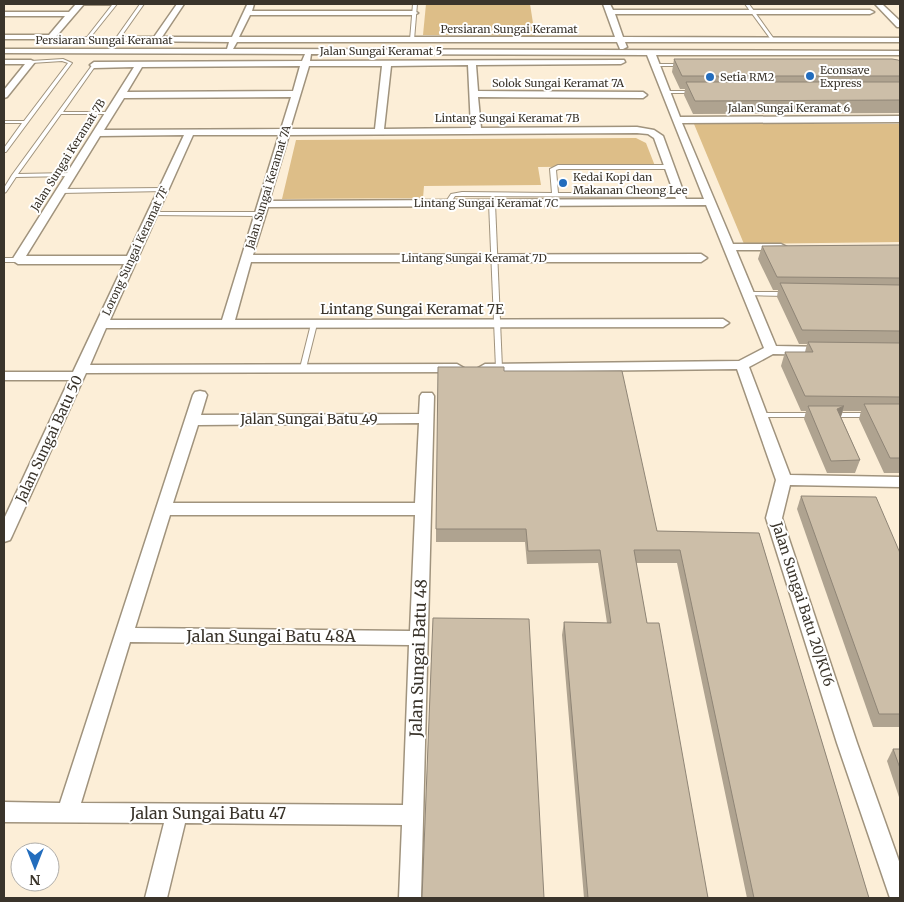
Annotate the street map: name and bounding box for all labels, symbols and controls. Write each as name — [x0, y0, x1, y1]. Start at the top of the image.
street label: Persiaran Sungai Keramat — [440, 22, 578, 36]
street label: Persiaran Sungai Keramat — [35, 33, 173, 47]
street label: Jalan Sungai Keramat 5 — [319, 44, 442, 58]
place label: Econsave Express — [820, 63, 870, 90]
place label: Setia RM2 — [720, 70, 774, 84]
marker: Econsave Express — [804, 70, 816, 82]
marker: Setia RM2 — [704, 71, 716, 83]
street label: Solok Sungai Keramat 7A — [492, 76, 624, 90]
street label: Jalan Sungai Keramat 7B — [27, 96, 109, 214]
street label: Jalan Sungai Keramat 6 — [727, 101, 851, 115]
street label: Lintang Sungai Keramat 7B — [435, 111, 580, 125]
street label: Jalan Sungai Keramat 7A — [242, 123, 294, 252]
place label: Kedai Kopi dan Makanan Cheong Lee — [573, 170, 688, 197]
marker: Kedai Kopi dan Makanan Cheong Lee — [557, 177, 569, 189]
street label: Lorong Sungai Keramat 7F — [99, 184, 171, 318]
street label: Lintang Sungai Keramat 7C — [414, 196, 558, 210]
street label: Lintang Sungai Keramat 7D — [401, 251, 547, 265]
street label: Lintang Sungai Keramat 7E — [320, 300, 504, 318]
street label: Jalan Sungai Batu 50 — [11, 372, 86, 506]
street label: Jalan Sungai Batu 49 — [239, 410, 378, 428]
street label: Jalan Sungai Batu 20/KU6 — [768, 519, 838, 688]
street label: Jalan Sungai Batu 48 — [405, 579, 431, 738]
street label: Jalan Sungai Batu 48A — [185, 626, 356, 646]
street label: Jalan Sungai Batu 47 — [129, 803, 286, 823]
north arrow — [10, 842, 60, 892]
text: N — [29, 871, 41, 889]

